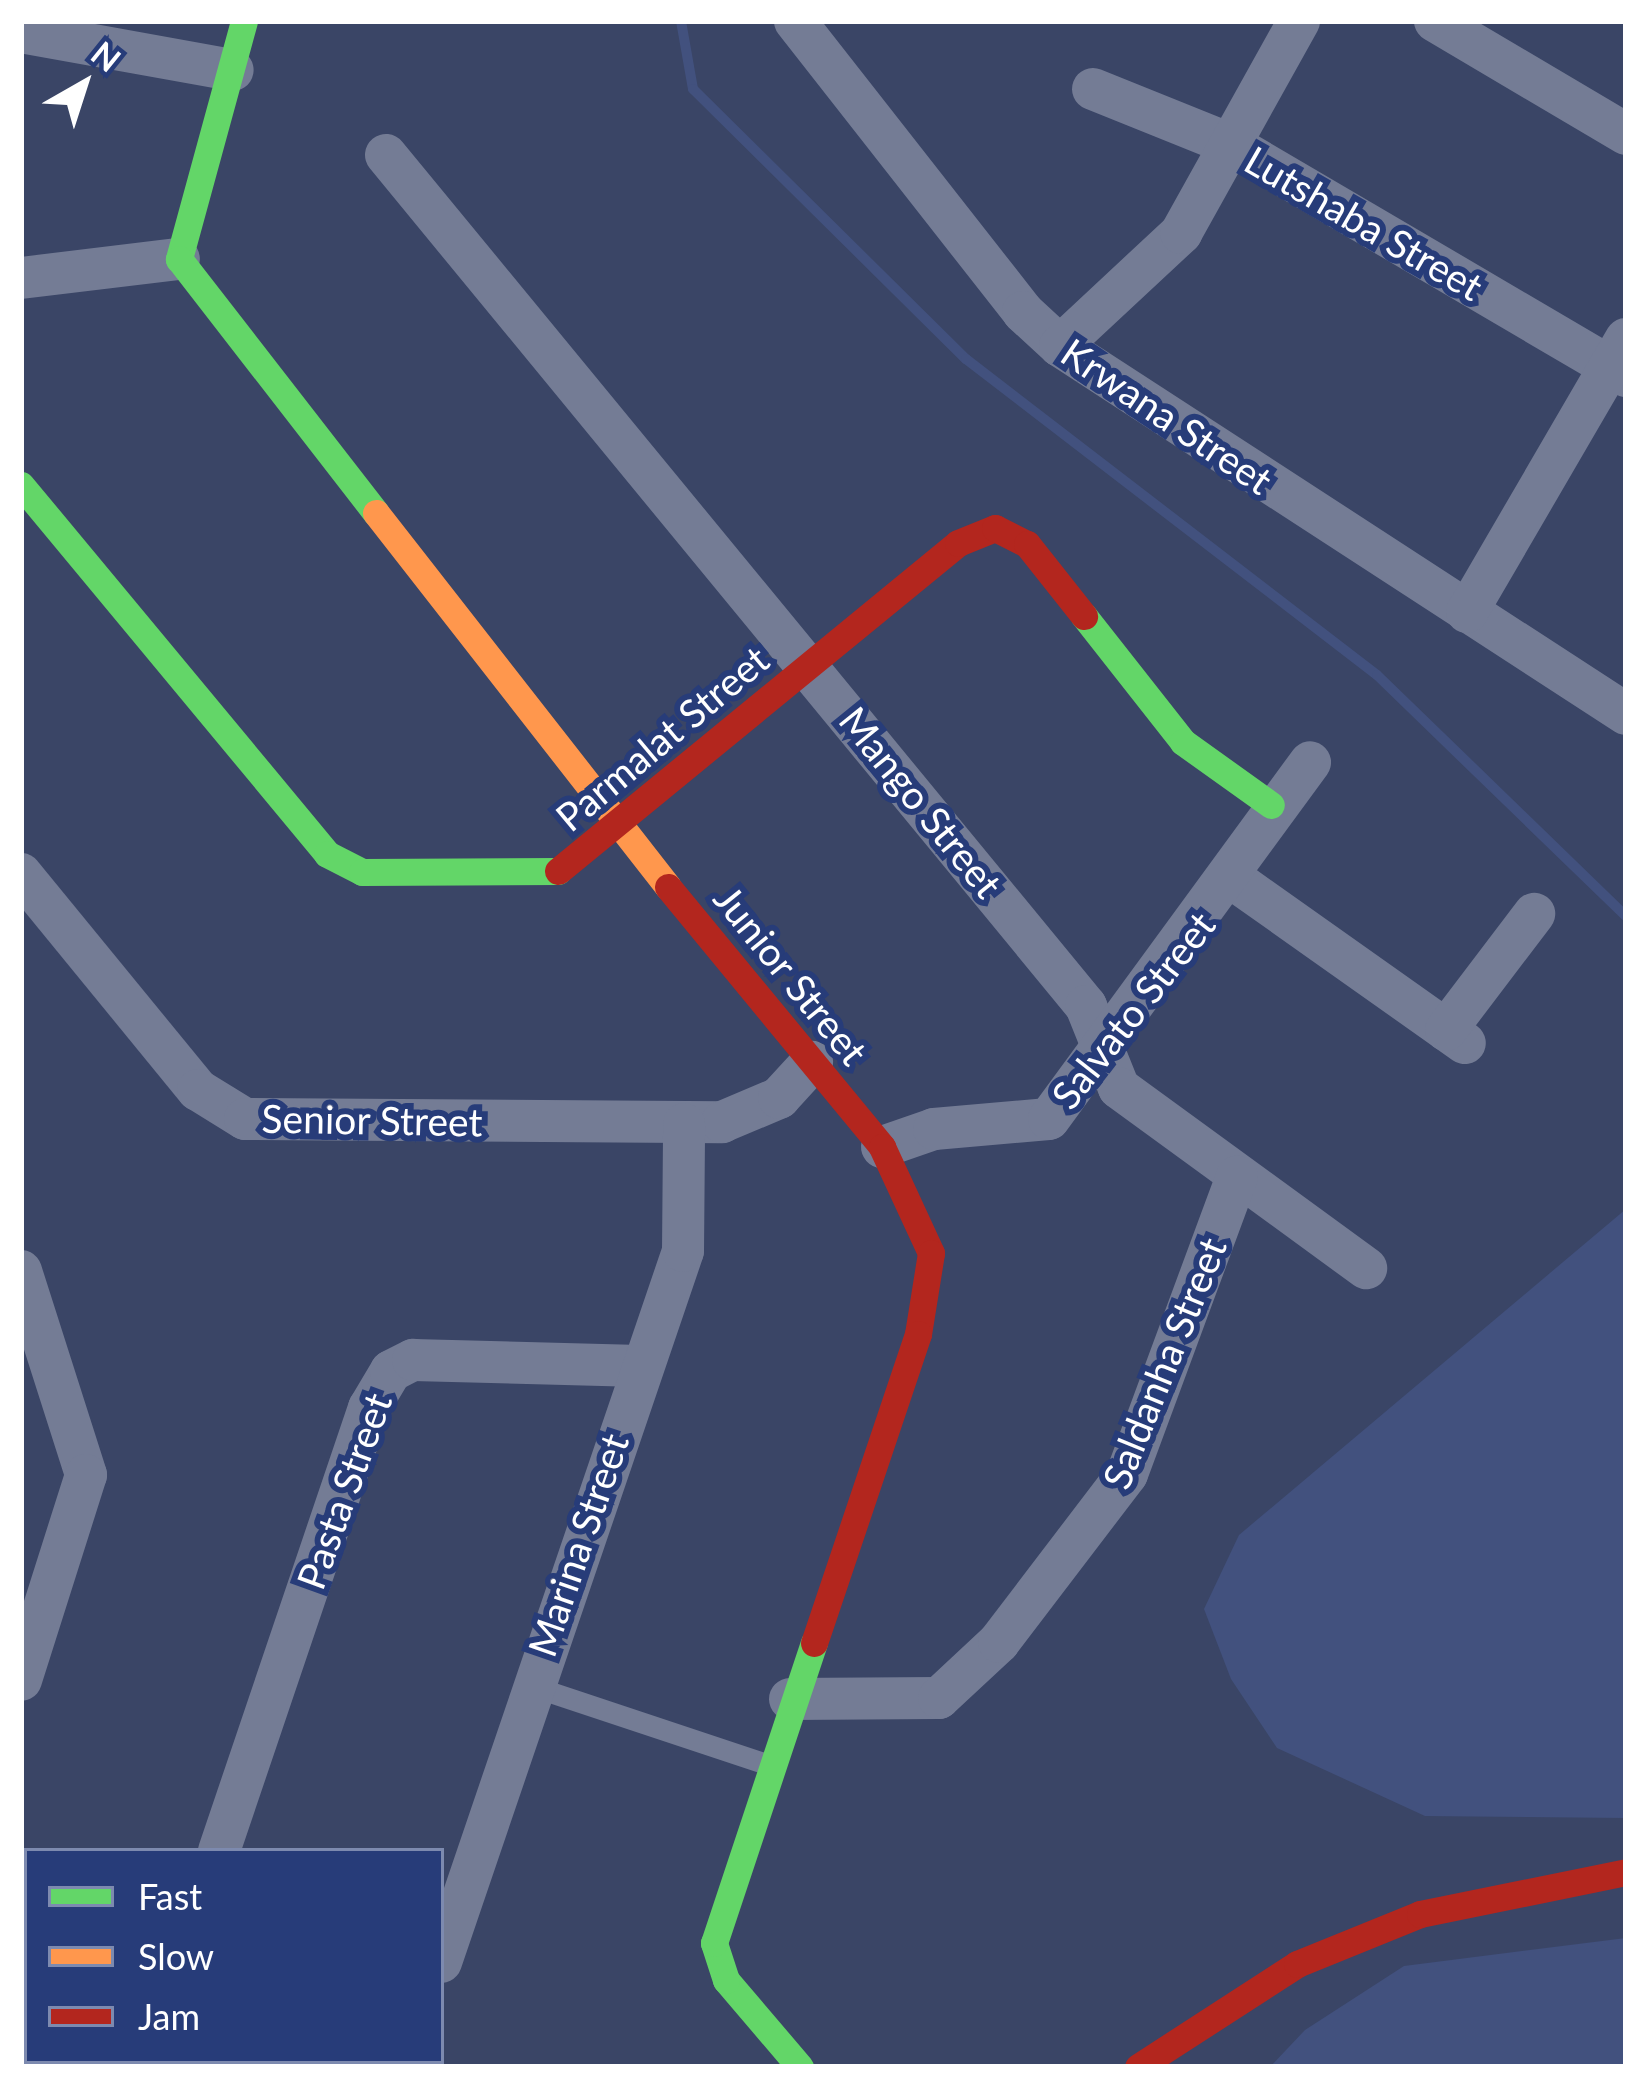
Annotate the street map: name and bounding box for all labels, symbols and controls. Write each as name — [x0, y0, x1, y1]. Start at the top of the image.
north arrow — [24, 24, 144, 144]
text: N — [84, 32, 129, 80]
street label: Lutshaba Street — [1237, 136, 1491, 310]
street label: Krwana Street — [1053, 328, 1281, 504]
street label: Parmalat Street — [546, 636, 778, 840]
street label: Mango Street — [830, 697, 1012, 907]
street label: Junior Street — [704, 876, 878, 1074]
street label: Salvato Street — [1042, 902, 1224, 1118]
street label: Senior Street — [261, 1095, 483, 1145]
street label: Saldanha Street — [1092, 1231, 1236, 1495]
street label: Pasta Street — [287, 1387, 401, 1595]
street label: Marina Street — [518, 1428, 638, 1662]
legend — [24, 1848, 444, 2064]
text: Fast — [138, 1874, 202, 1918]
text: Slow — [138, 1934, 214, 1978]
text: Jam — [138, 1994, 200, 2038]

